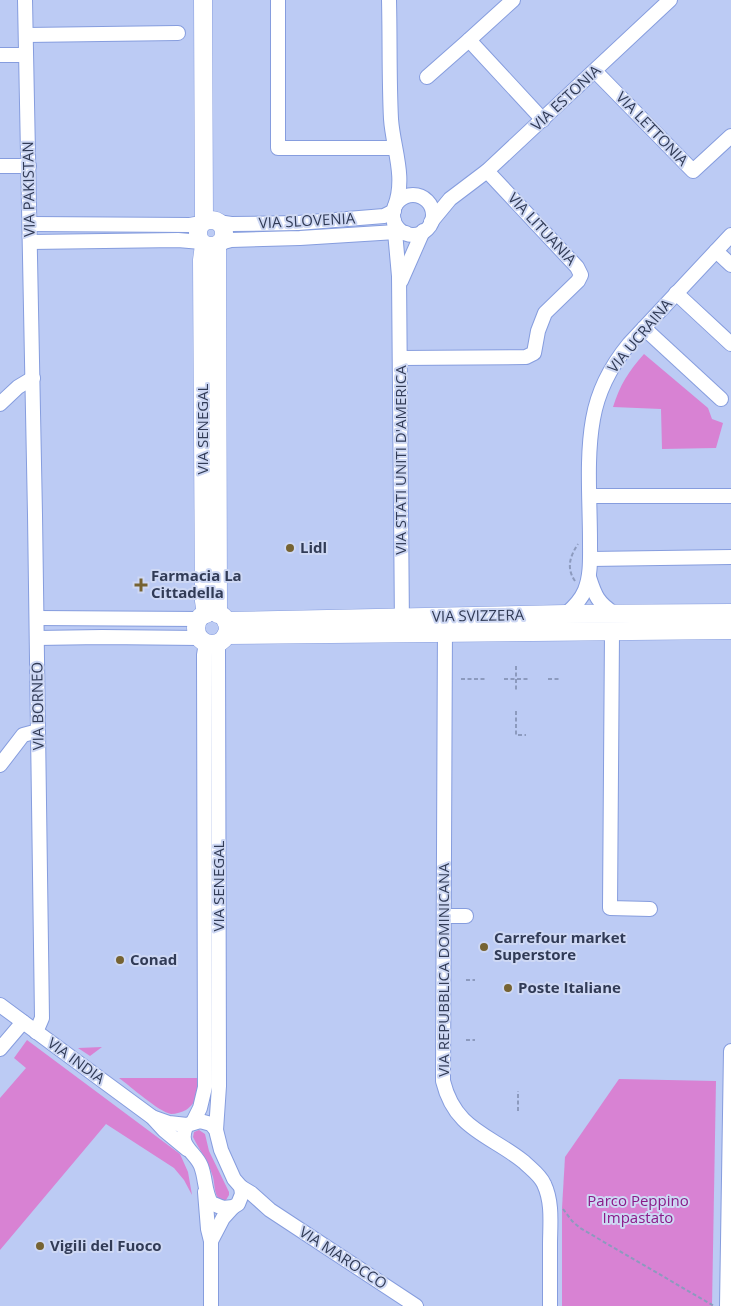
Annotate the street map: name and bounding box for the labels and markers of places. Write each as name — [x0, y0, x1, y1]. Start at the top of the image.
place label: Lidl — [300, 537, 327, 557]
marker: Lidl — [284, 542, 296, 554]
place label: Farmacia La Cittadella — [151, 565, 242, 602]
marker: Farmacia La Cittadella — [135, 579, 147, 591]
place label: Carrefour market Superstore — [494, 927, 627, 964]
marker: Carrefour market Superstore — [478, 941, 490, 953]
place label: Conad — [130, 949, 177, 969]
marker: Conad — [114, 954, 126, 966]
place label: Poste Italiane — [518, 977, 621, 997]
marker: Poste Italiane — [502, 982, 514, 994]
place label: Vigili del Fuoco — [50, 1235, 162, 1255]
marker: Vigili del Fuoco — [34, 1240, 46, 1252]

